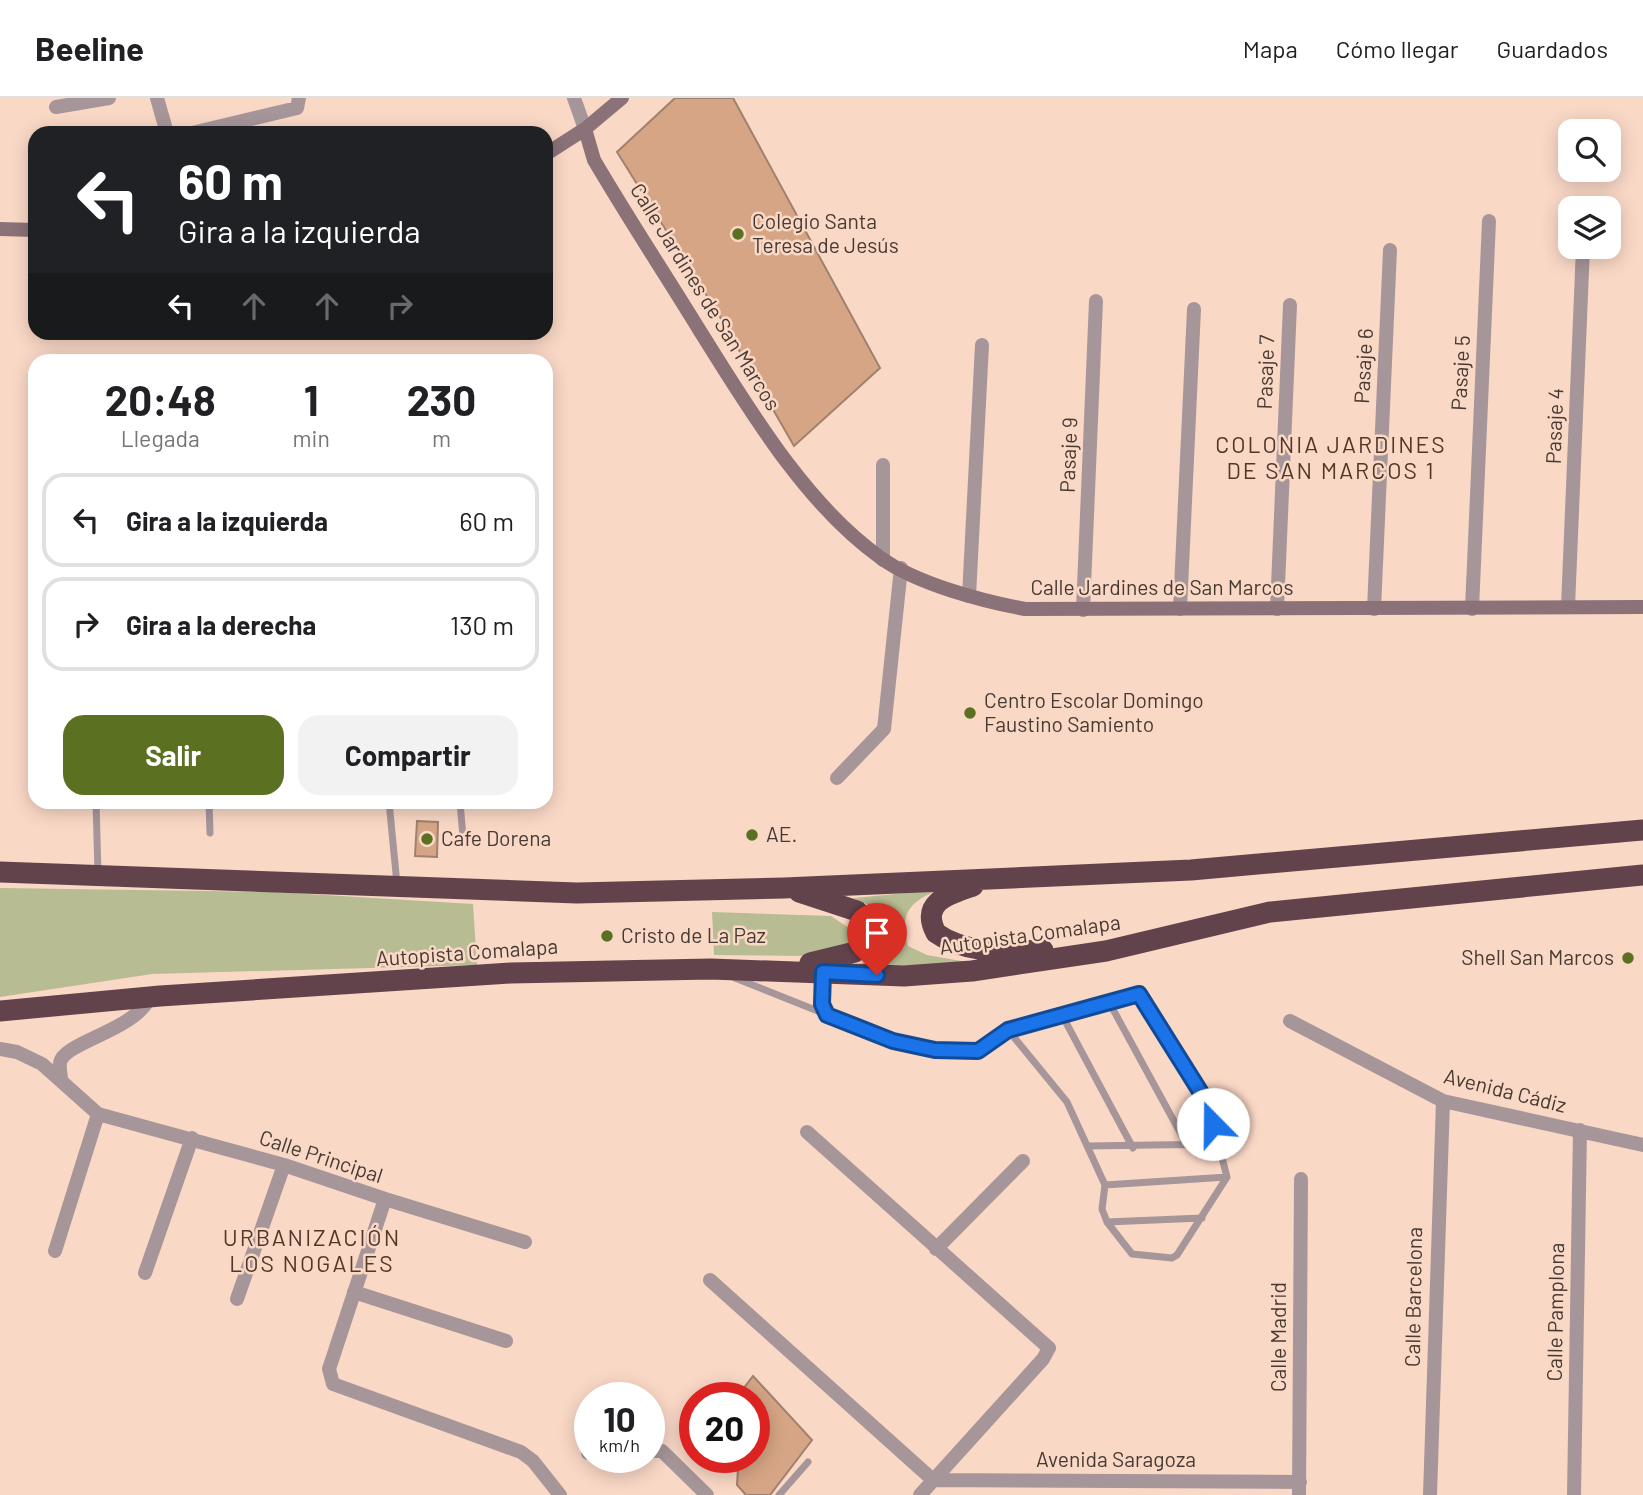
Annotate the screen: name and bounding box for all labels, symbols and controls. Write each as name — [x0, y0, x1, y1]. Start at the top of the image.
text: Beeline — [35, 28, 144, 68]
text: Mapa — [1243, 34, 1298, 63]
text: Cómo llegar — [1336, 34, 1458, 63]
text: Guardados — [1496, 34, 1608, 63]
map controls — [1558, 119, 1621, 259]
button: search — [1558, 119, 1621, 182]
text: 60 m — [178, 151, 283, 210]
icon: left — [63, 154, 154, 245]
street label: Calle Jardines de San Marcos — [626, 178, 787, 414]
button: layers — [1558, 196, 1621, 259]
place label: Colegio Santa Teresa de Jesús — [752, 208, 899, 257]
text: Gira a la izquierda — [178, 211, 421, 249]
marker: Colegio Santa Teresa de Jesús — [730, 226, 746, 242]
icon: left — [162, 287, 200, 325]
icon: ahead — [235, 287, 273, 325]
icon: ahead — [308, 287, 346, 325]
icon: right — [381, 287, 419, 325]
street label: Pasaje 6 — [1348, 328, 1377, 404]
street label: Pasaje 7 — [1251, 334, 1278, 410]
street label: Pasaje 5 — [1445, 335, 1474, 411]
text: 20:48 — [105, 374, 216, 424]
text: 1 — [304, 374, 319, 424]
text: 230 — [407, 374, 476, 424]
street label: Pasaje 4 — [1540, 388, 1567, 464]
street label: Pasaje 9 — [1054, 417, 1081, 493]
text: Llegada — [121, 424, 200, 452]
text: min — [293, 424, 330, 452]
text: m — [432, 424, 451, 452]
district label: COLONIA JARDINES DE SAN MARCOS 1 — [1215, 430, 1447, 484]
icon: left — [67, 501, 105, 539]
text: Gira a la izquierda — [126, 505, 328, 536]
text: 60 m — [459, 505, 514, 536]
street label: Calle Jardines de San Marcos — [1030, 574, 1294, 599]
icon: right — [67, 605, 105, 643]
text: Gira a la derecha — [126, 609, 316, 640]
text: 130 m — [450, 609, 514, 640]
place label: Centro Escolar Domingo Faustino Samiento — [984, 687, 1204, 736]
marker: Centro Escolar Domingo Faustino Samiento — [962, 705, 978, 721]
button: Salir — [63, 715, 284, 795]
button: Compartir — [298, 715, 518, 795]
place label: AE. — [766, 821, 797, 846]
place label: Cafe Dorena — [441, 825, 551, 850]
marker: AE. — [744, 827, 760, 843]
marker: Cafe Dorena — [419, 831, 435, 847]
pin — [847, 903, 907, 975]
street label: Autopista Comalapa — [938, 908, 1122, 959]
icon: arrive — [858, 914, 896, 952]
place label: Cristo de La Paz — [621, 922, 766, 947]
marker: Cristo de La Paz — [599, 928, 615, 944]
street label: Autopista Comalapa — [375, 933, 559, 970]
place label: Shell San Marcos — [1461, 944, 1614, 969]
marker: Shell San Marcos — [1620, 950, 1636, 966]
street label: Avenida Cádiz — [1442, 1062, 1569, 1117]
position arrow — [1176, 1087, 1250, 1161]
street label: Calle Principal — [257, 1124, 386, 1187]
district label: URBANIZACIÓN LOS NOGALES — [223, 1223, 401, 1277]
street label: Calle Barcelona — [1399, 1227, 1426, 1367]
street label: Calle Pamplona — [1541, 1242, 1568, 1382]
street label: Calle Madrid — [1265, 1282, 1290, 1392]
speed limit sign: 20 — [679, 1382, 770, 1473]
text: 10 — [603, 1397, 636, 1439]
text: km/h — [599, 1434, 640, 1456]
street label: Avenida Saragoza — [1036, 1446, 1196, 1471]

